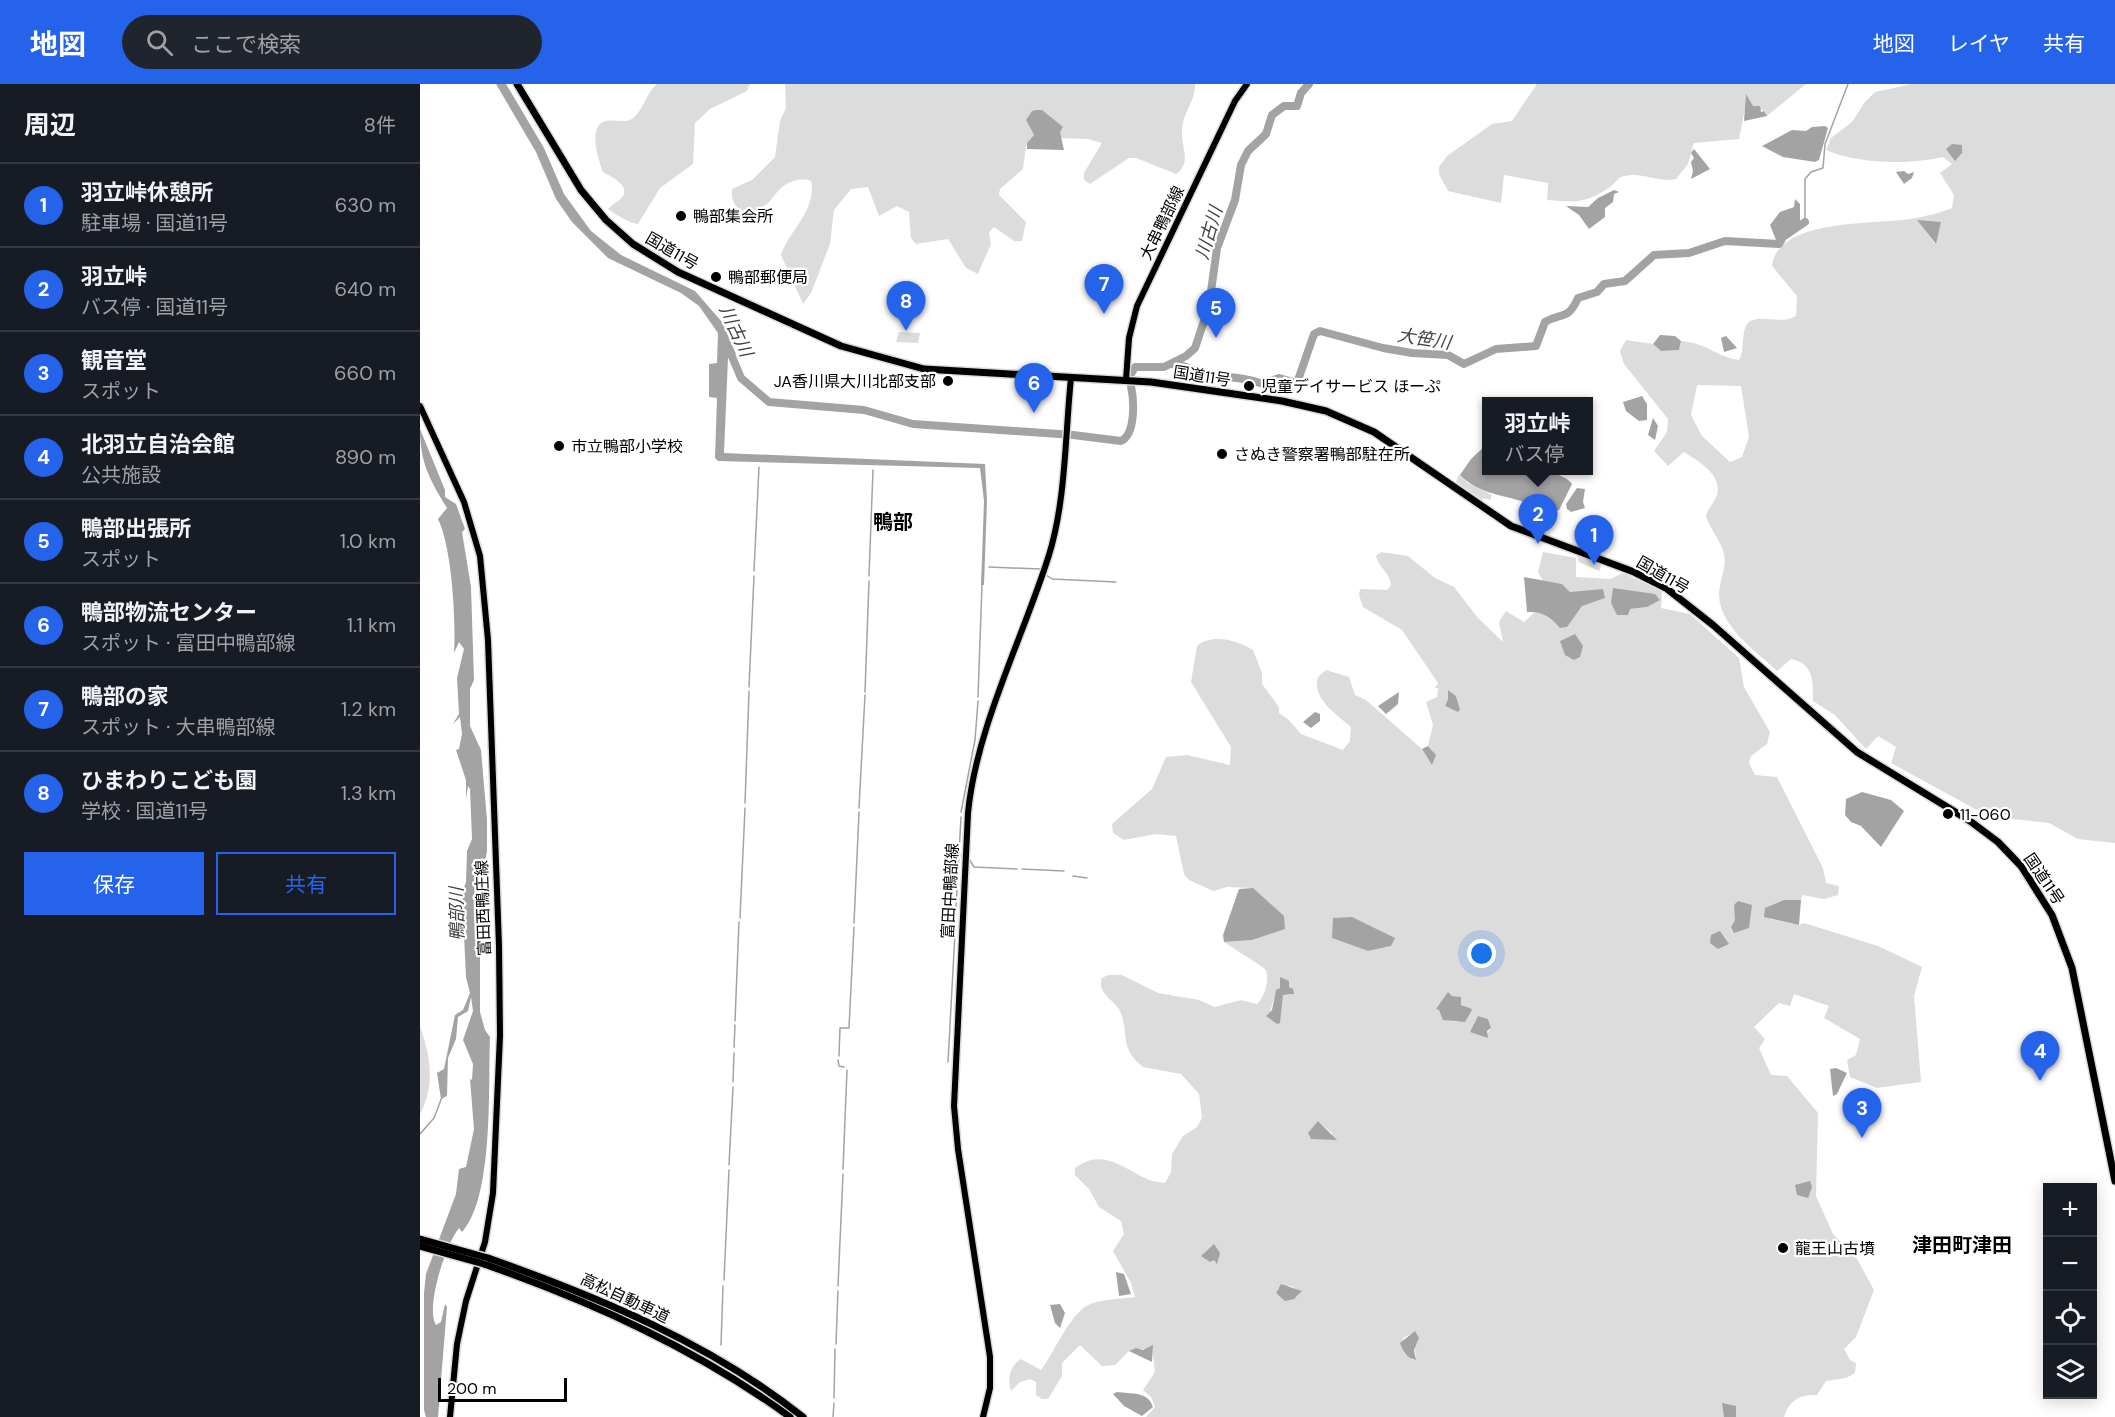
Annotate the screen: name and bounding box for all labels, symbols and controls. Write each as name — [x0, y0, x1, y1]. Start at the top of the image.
search box — [122, 15, 542, 69]
text: 地図 — [30, 26, 86, 63]
icon: search — [143, 26, 176, 59]
text: ここで検索 — [191, 30, 301, 59]
text: 地図 — [1873, 30, 1915, 58]
text: レイヤ — [1948, 30, 2010, 58]
text: 共有 — [2043, 30, 2085, 58]
text: 周辺 — [24, 108, 76, 142]
text: 8件 — [364, 112, 396, 138]
text: 羽立峠休憩所 — [81, 178, 213, 207]
street label: 大串鴨部線 — [1135, 182, 1189, 264]
text: 1 — [40, 192, 47, 218]
text: 630 m — [335, 192, 396, 218]
water label: 川古川 — [1190, 202, 1229, 262]
place label: 鴨部集会所 — [693, 206, 773, 227]
marker: 鴨部集会所 — [674, 209, 688, 223]
text: 駐車場 · 国道11号 — [81, 210, 228, 236]
street label: 国道11号 — [642, 227, 702, 275]
text: 羽立峠 — [81, 262, 147, 291]
pin: 7 — [1084, 264, 1124, 314]
place label: 鴨部郵便局 — [728, 267, 808, 288]
marker: 鴨部郵便局 — [709, 270, 723, 284]
text: 2 — [38, 276, 49, 302]
text: 640 m — [334, 276, 396, 302]
pin: 8 — [886, 282, 926, 331]
pin: 5 — [1196, 288, 1236, 338]
text: バス停 · 国道11号 — [81, 294, 228, 320]
water label: 川古川 — [714, 301, 759, 362]
water label: 大笹川 — [1395, 323, 1455, 355]
text: 観音堂 — [81, 346, 147, 375]
text: 3 — [37, 360, 50, 386]
text: 660 m — [334, 360, 396, 386]
street label: 国道11号 — [1172, 361, 1232, 391]
pin: 6 — [1014, 364, 1054, 413]
place label: JA香川県大川北部支部 — [774, 371, 936, 392]
marker: JA香川県大川北部支部 — [941, 374, 955, 388]
place label: 児童デイサービス ほーぷ — [1261, 376, 1441, 397]
text: スポット — [81, 378, 161, 404]
marker: 児童デイサービス ほーぷ — [1242, 379, 1256, 393]
popup — [1482, 397, 1593, 475]
text: 羽立峠 — [1504, 409, 1571, 438]
text: 北羽立自治会館 — [81, 430, 235, 459]
place label: 市立鴨部小学校 — [571, 436, 683, 457]
marker: 市立鴨部小学校 — [552, 439, 566, 453]
text: バス停 — [1504, 441, 1564, 467]
text: 4 — [37, 444, 50, 470]
text: 890 m — [335, 444, 396, 470]
place label: さぬき警察署鴨部駐在所 — [1234, 444, 1410, 465]
marker: さぬき警察署鴨部駐在所 — [1215, 447, 1229, 461]
text: 公共施設 — [81, 462, 161, 488]
pin: 2 — [1518, 494, 1558, 544]
district label: 鴨部 — [873, 509, 913, 535]
text: 鴨部出張所 — [81, 514, 191, 543]
pin: 1 — [1574, 516, 1614, 565]
text: 5 — [37, 528, 50, 554]
text: 1.0 km — [340, 528, 396, 554]
text: スポット — [81, 546, 161, 572]
street label: 国道11号 — [1633, 551, 1693, 599]
text: 鴨部物流センター — [81, 598, 257, 627]
text: 6 — [37, 612, 50, 638]
text: 1.1 km — [347, 612, 396, 638]
text: スポット · 富田中鴨部線 — [81, 630, 296, 656]
text: 鴨部の家 — [81, 682, 169, 711]
text: 7 — [38, 696, 49, 722]
text: 1.2 km — [341, 696, 396, 722]
text: スポット · 大串鴨部線 — [81, 714, 276, 740]
text: ひまわりこども園 — [81, 766, 257, 795]
text: 8 — [37, 780, 50, 806]
text: 1.3 km — [341, 780, 396, 806]
text: 学校 · 国道11号 — [81, 798, 208, 824]
place label: 11-060 — [1960, 804, 2011, 825]
marker: 11-060 — [1941, 807, 1955, 821]
street label: 富田中鴨部線 — [937, 843, 963, 939]
street label: 国道11号 — [2019, 849, 2069, 909]
button: 保存 — [24, 852, 204, 915]
button: 共有 — [216, 852, 396, 915]
street label: 富田西鴨庄線 — [471, 860, 495, 956]
water label: 鴨部川 — [444, 885, 469, 941]
your location — [1467, 939, 1496, 968]
pin: 4 — [2020, 1032, 2060, 1081]
pin: 3 — [1842, 1088, 1882, 1138]
map controls — [2043, 1183, 2097, 1399]
button: + — [2043, 1183, 2097, 1237]
district label: 津田町津田 — [1912, 1232, 2012, 1258]
button: − — [2043, 1237, 2097, 1291]
place label: 龍王山古墳 — [1795, 1238, 1875, 1259]
marker: 龍王山古墳 — [1776, 1241, 1790, 1255]
street label: 高松自動車道 — [577, 1268, 673, 1328]
button: locate — [2043, 1291, 2097, 1345]
button: layers — [2043, 1345, 2097, 1399]
scale bar — [438, 1375, 567, 1402]
text: 200 m — [447, 1378, 496, 1399]

